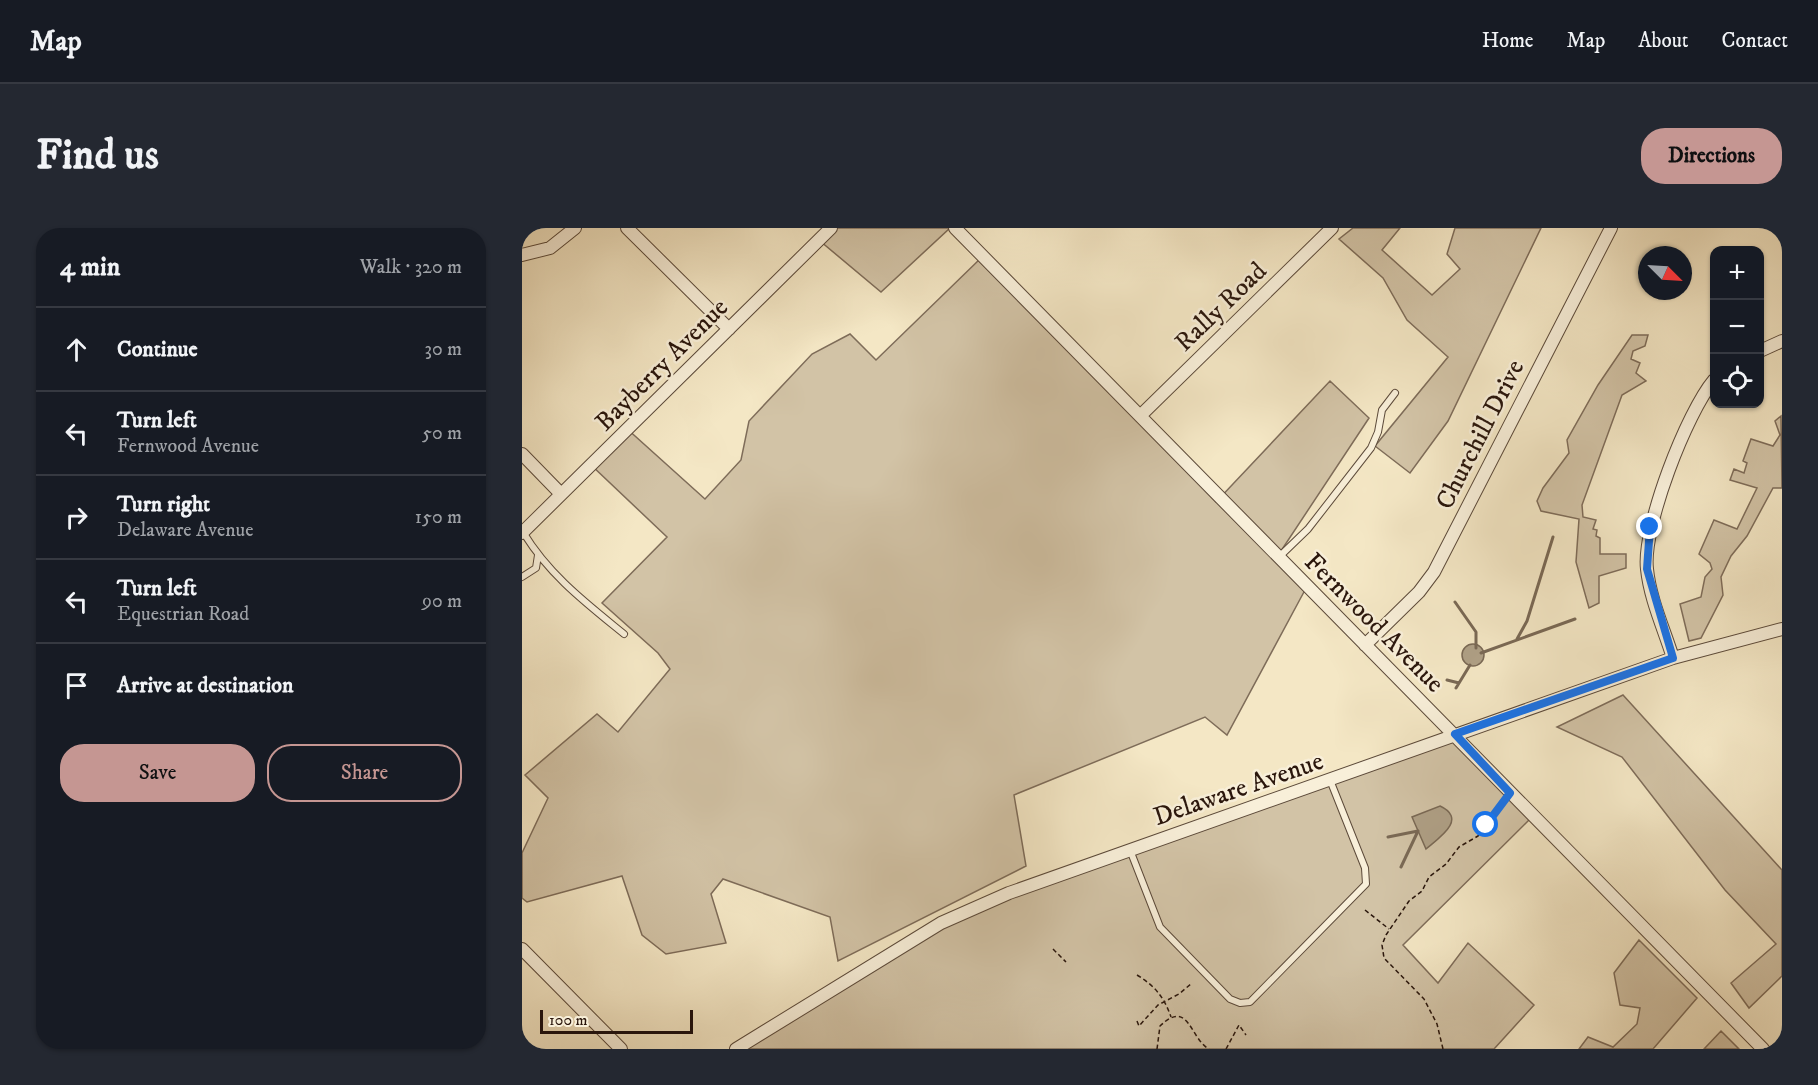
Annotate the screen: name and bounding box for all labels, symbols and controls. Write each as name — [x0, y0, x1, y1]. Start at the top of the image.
text: Map — [30, 24, 82, 59]
text: Home — [1482, 28, 1534, 54]
text: Map — [1567, 28, 1605, 54]
text: About — [1638, 28, 1689, 54]
text: Contact — [1722, 28, 1788, 54]
button: Directions — [1641, 128, 1782, 184]
text: Find us — [36, 130, 159, 182]
north arrow — [1638, 246, 1692, 300]
map controls — [1710, 246, 1764, 408]
button: + — [1710, 246, 1764, 300]
text: 4 min — [60, 251, 120, 284]
text: Walk · 320 m — [360, 255, 462, 280]
street label: Rally Road — [1168, 255, 1274, 359]
street label: Bayberry Avenue — [589, 292, 736, 439]
button: − — [1710, 300, 1764, 354]
icon: ahead — [60, 333, 93, 366]
text: Continue — [117, 336, 198, 363]
text: 30 m — [424, 337, 462, 362]
street label: Churchill Drive — [1429, 354, 1532, 515]
button: locate — [1710, 354, 1764, 408]
text: Turn left — [117, 407, 197, 434]
icon: left — [60, 417, 93, 450]
text: 50 m — [422, 421, 462, 446]
text: Fernwood Avenue — [117, 434, 259, 459]
text: Turn right — [117, 491, 210, 518]
icon: right — [60, 501, 93, 534]
text: 150 m — [415, 505, 462, 530]
route end — [1636, 513, 1662, 539]
text: Delaware Avenue — [117, 518, 254, 543]
street label: Fernwood Avenue — [1297, 546, 1451, 700]
text: Turn left — [117, 575, 197, 602]
icon: left — [60, 585, 93, 618]
text: 90 m — [422, 589, 462, 614]
text: Equestrian Road — [117, 602, 249, 627]
icon: arrive — [60, 669, 93, 702]
text: Arrive at destination — [117, 672, 294, 699]
button: Save — [60, 744, 255, 802]
button: Share — [267, 744, 462, 802]
street label: Delaware Avenue — [1149, 745, 1328, 834]
route start — [1472, 811, 1498, 837]
scale bar — [540, 1007, 693, 1034]
text: 100 m — [549, 1010, 588, 1030]

